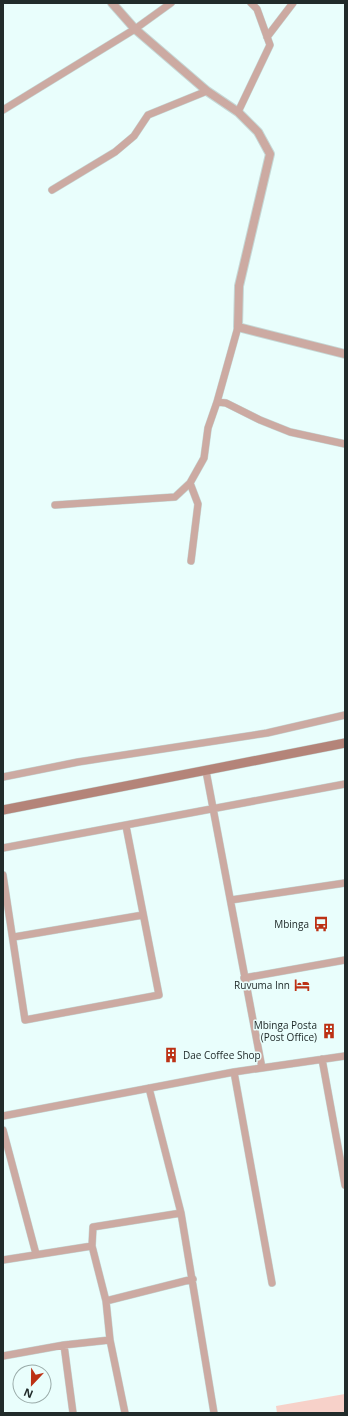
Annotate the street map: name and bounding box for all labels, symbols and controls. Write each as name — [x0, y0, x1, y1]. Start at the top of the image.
bus stop icon: Mbinga — [312, 915, 330, 933]
place label: Mbinga — [274, 917, 309, 931]
hotel icon: Ruvuma Inn — [293, 976, 311, 994]
place label: Ruvuma Inn — [234, 978, 290, 992]
place label: Mbinga Posta (Post Office) — [254, 1018, 317, 1044]
building icon: Mbinga Posta (Post Office) — [320, 1022, 338, 1040]
building icon: Dae Coffee Shop — [162, 1046, 180, 1064]
place label: Dae Coffee Shop — [183, 1048, 261, 1062]
north arrow — [12, 1364, 52, 1404]
text: N — [21, 1385, 35, 1402]

